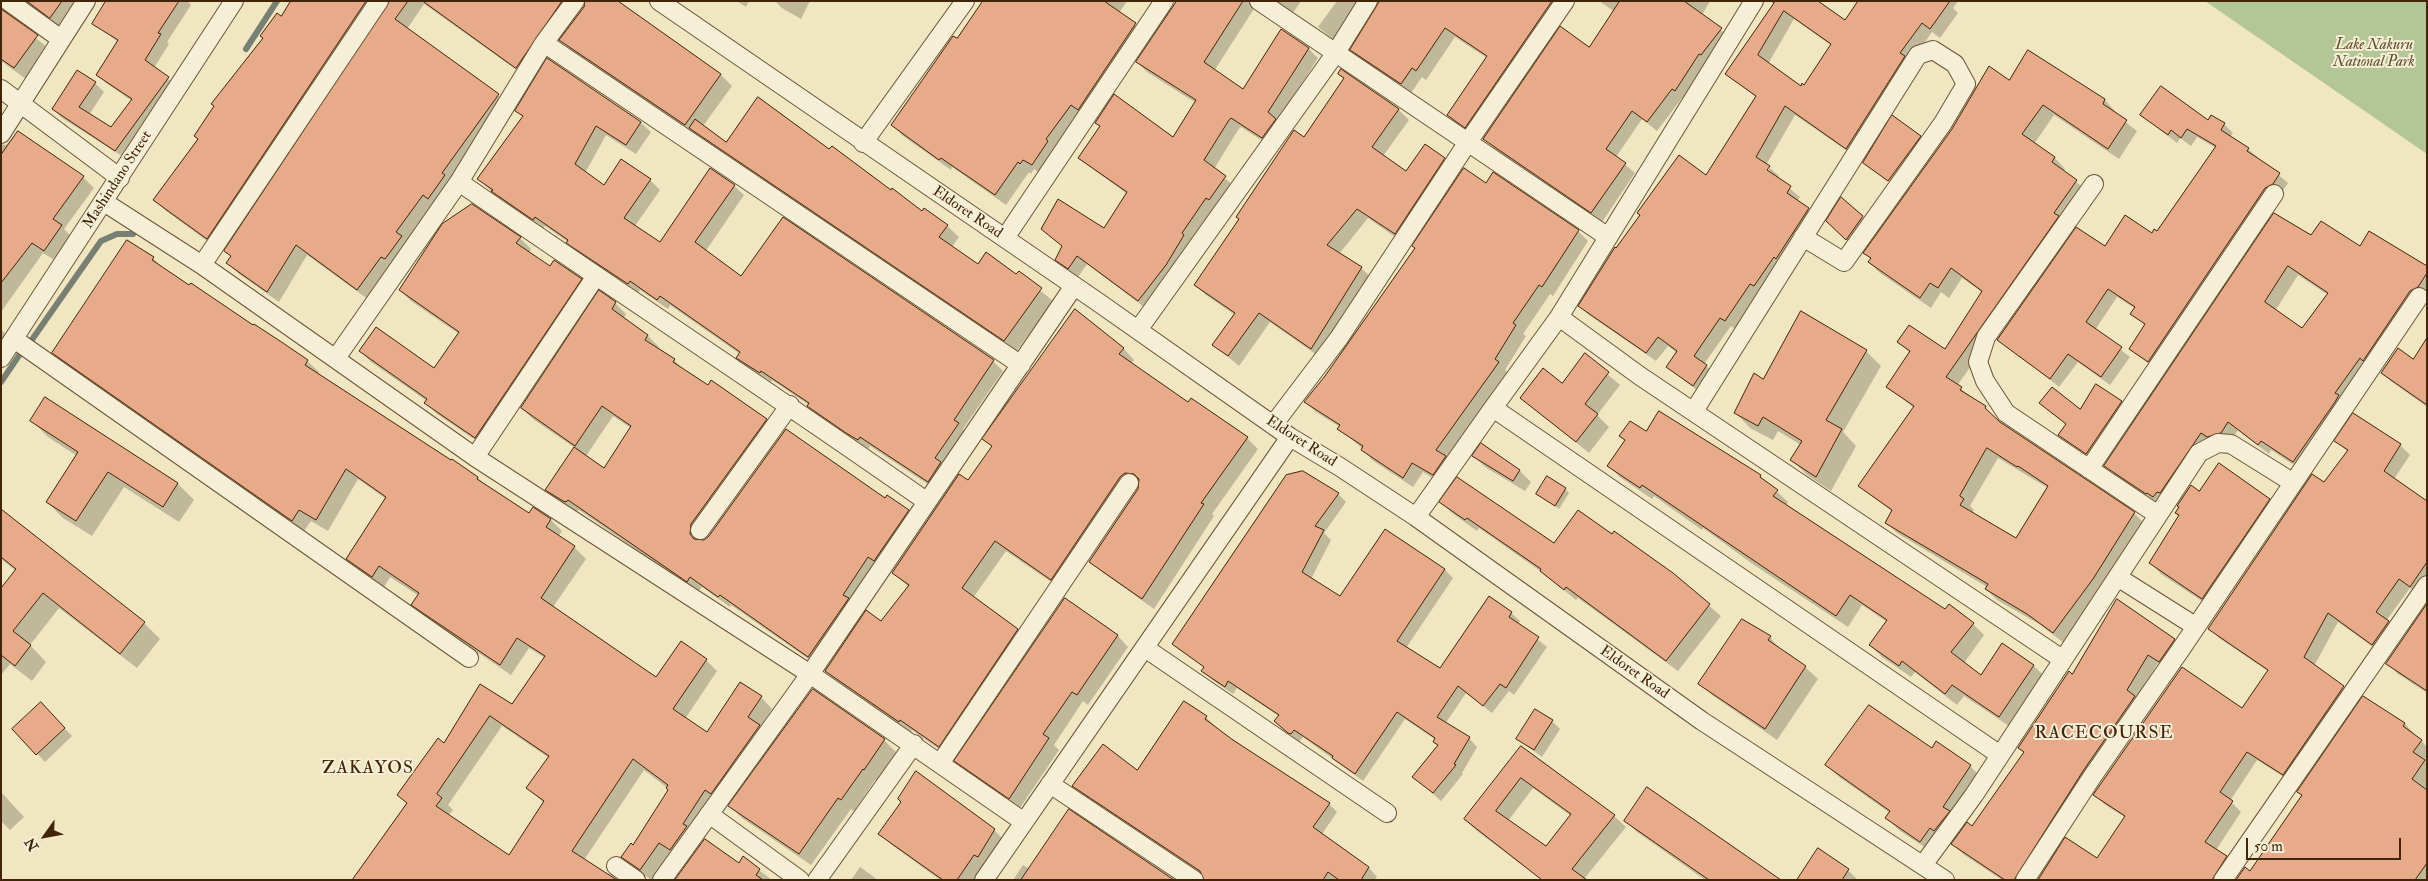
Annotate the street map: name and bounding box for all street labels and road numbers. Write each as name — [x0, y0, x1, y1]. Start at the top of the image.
street label: Mashindano Street — [80, 128, 156, 232]
street label: Eldoret Road — [929, 183, 1005, 243]
street label: Eldoret Road — [1262, 413, 1340, 471]
street label: Eldoret Road — [1596, 643, 1672, 703]

